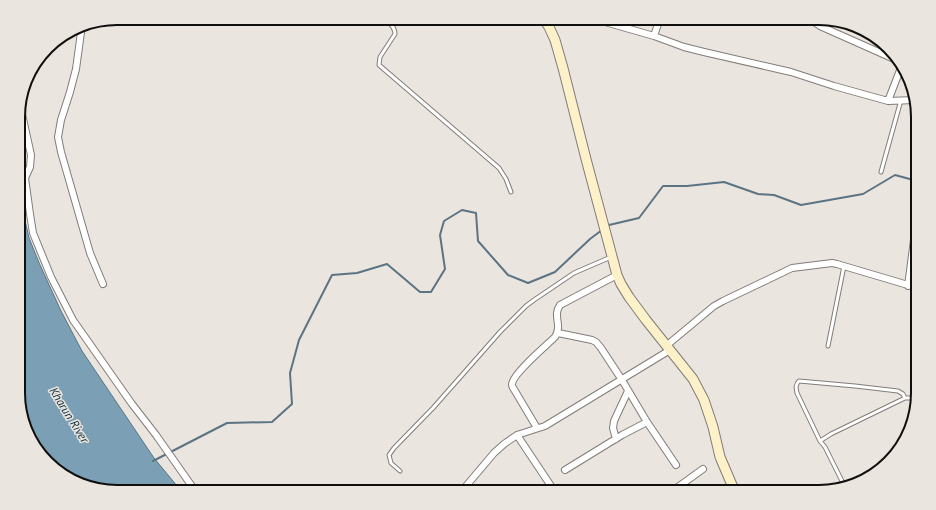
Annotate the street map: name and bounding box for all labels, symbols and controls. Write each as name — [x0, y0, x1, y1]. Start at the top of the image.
water label: Kharun River — [46, 384, 93, 446]

